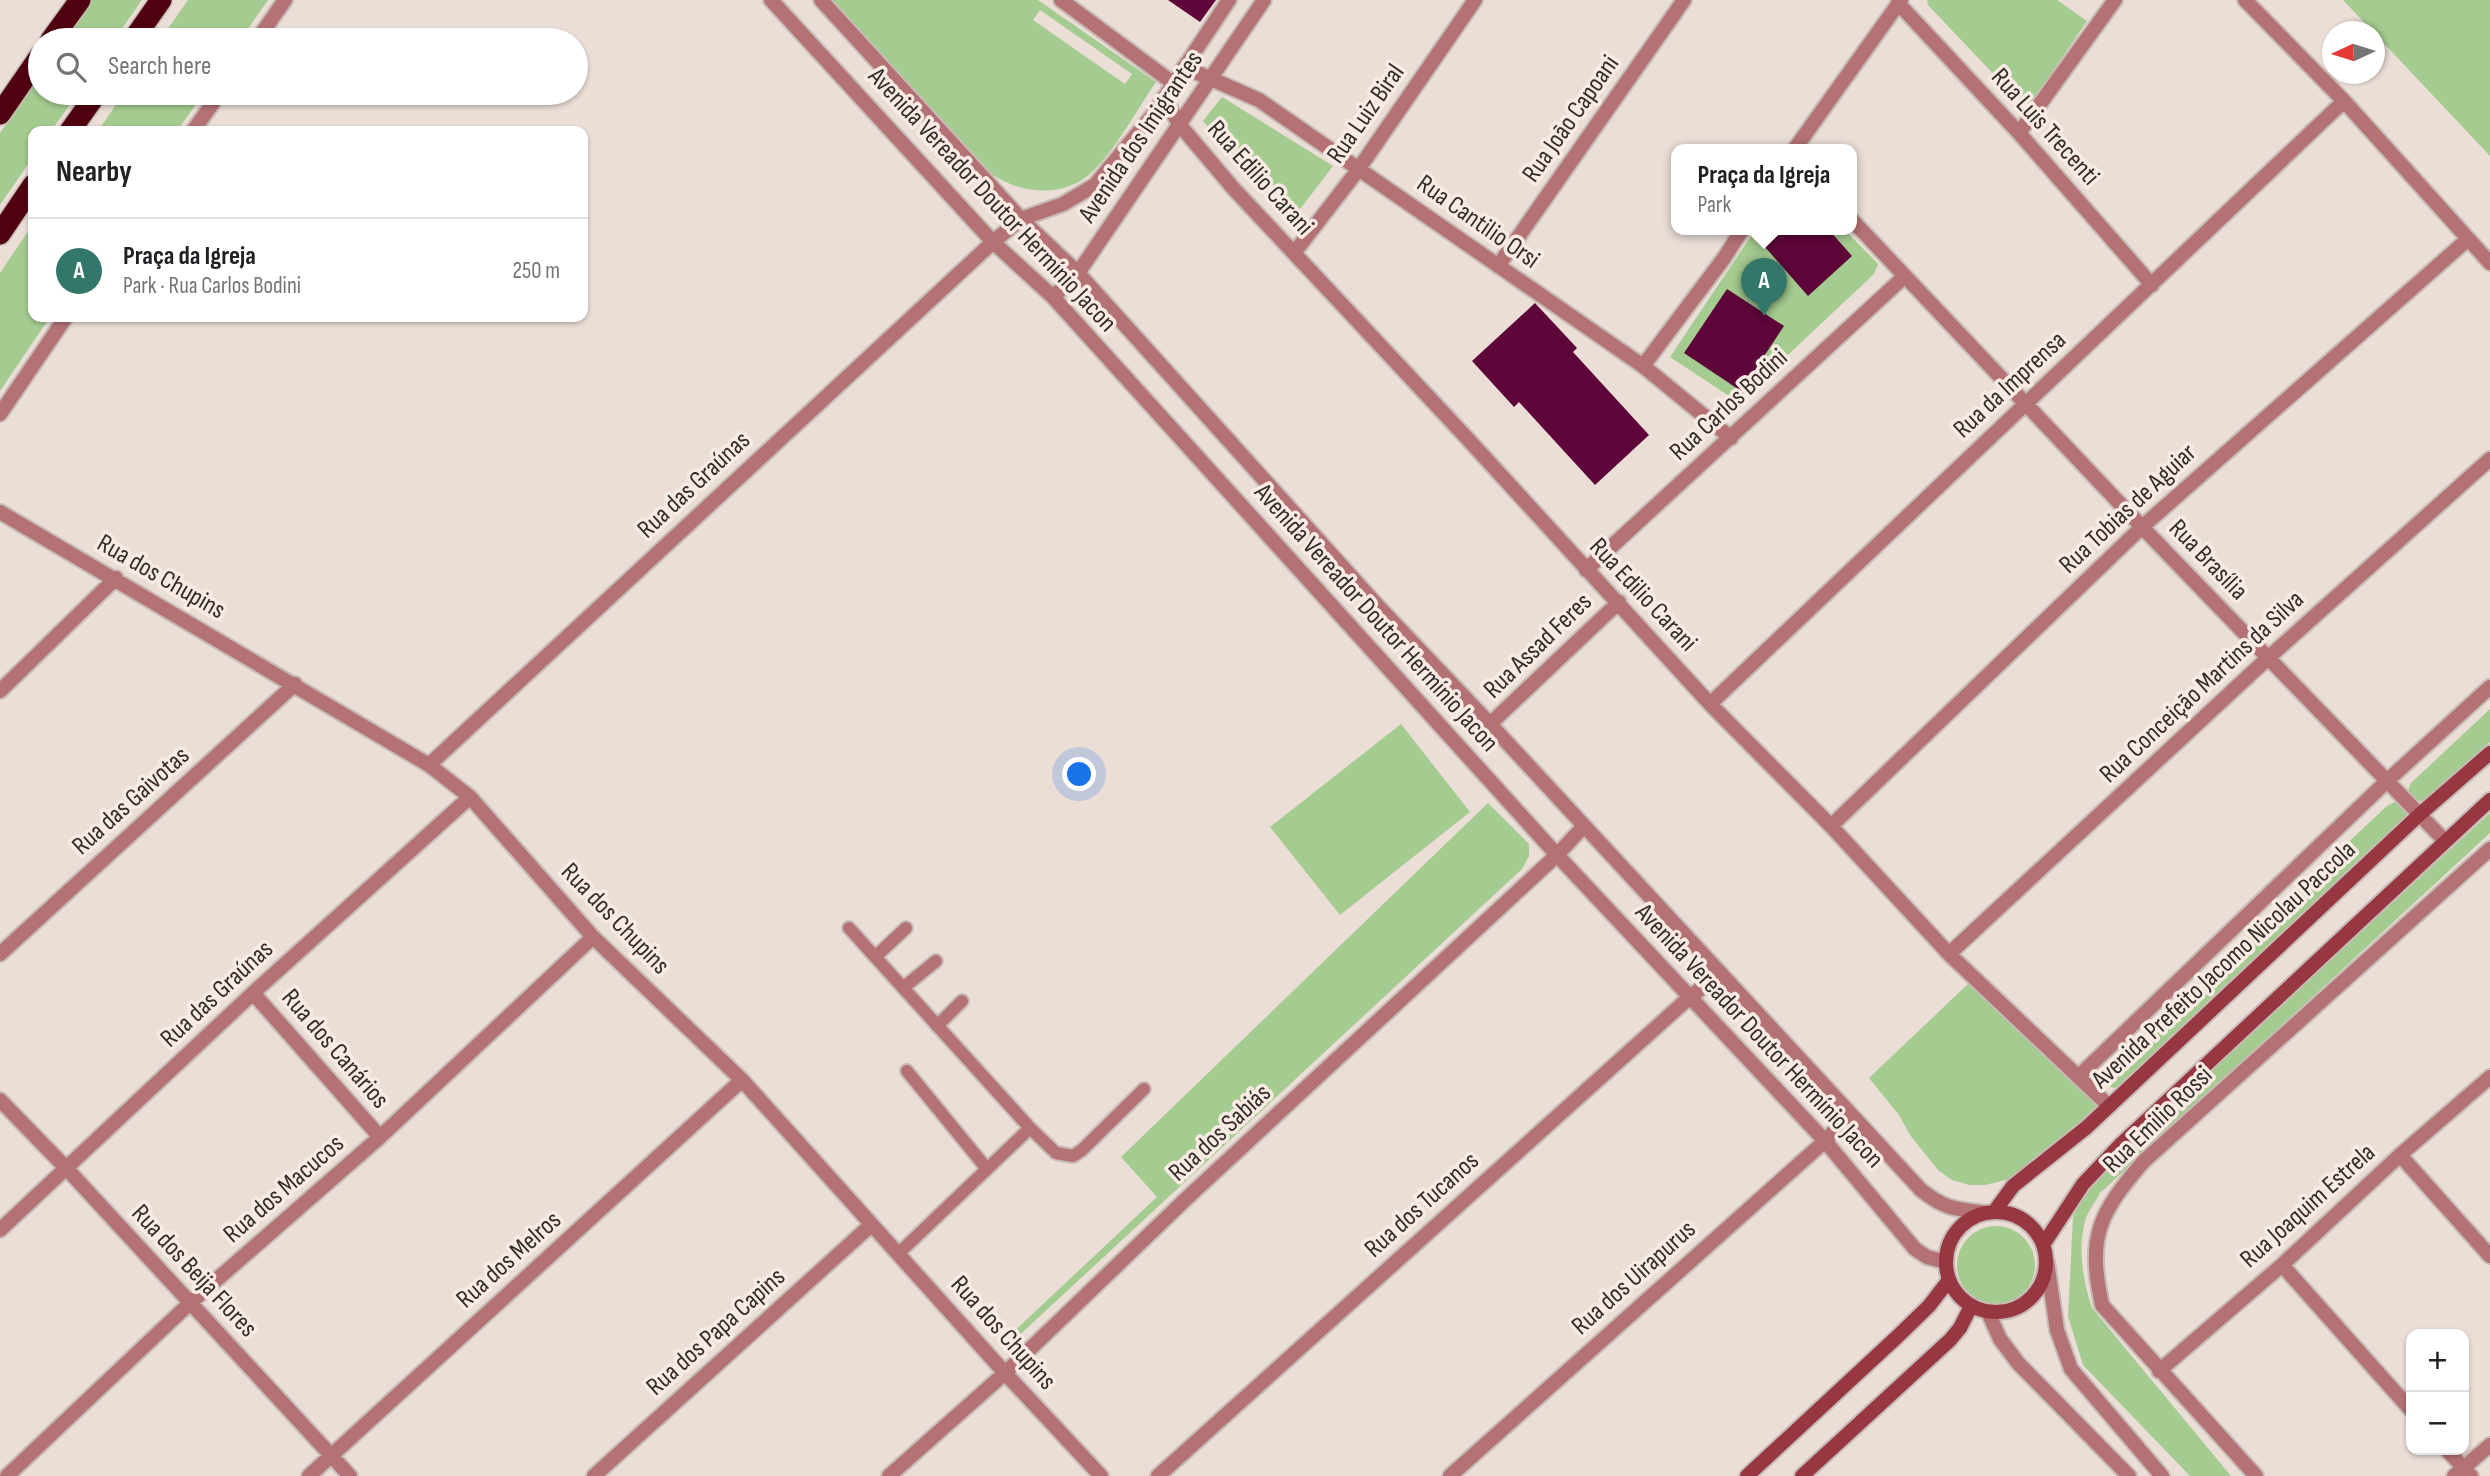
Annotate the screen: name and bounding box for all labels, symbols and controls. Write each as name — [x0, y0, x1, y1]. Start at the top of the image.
north arrow — [2322, 21, 2385, 84]
search box — [28, 28, 588, 105]
street label: Avenida dos Imigrantes — [1072, 45, 1210, 229]
icon: search — [52, 48, 90, 86]
street label: Rua João Capoani — [1516, 50, 1626, 188]
text: Search here — [108, 51, 211, 82]
street label: Rua Luiz Biral — [1321, 58, 1411, 170]
street label: Avenida Vereador Doutor Hermínio Jacon — [861, 61, 1123, 338]
street label: Rua Luis Trecenti — [1984, 62, 2106, 192]
street label: Rua Edilio Carani — [1200, 114, 1320, 242]
popup — [1671, 144, 1857, 235]
text: Nearby — [56, 154, 132, 190]
text: Praça da Igreja — [1698, 160, 1830, 191]
street label: Rua Cantilio Orsi — [1411, 168, 1545, 276]
text: Park — [1698, 191, 1731, 219]
text: Praça da Igreja — [123, 241, 256, 272]
text: A — [74, 257, 84, 285]
text: 250 m — [513, 257, 560, 285]
pin: A — [1741, 258, 1787, 316]
text: Park · Rua Carlos Bodini — [123, 272, 301, 300]
street label: Rua da Imprensa — [1947, 325, 2073, 445]
street label: Rua Carlos Bodini — [1664, 343, 1794, 467]
street label: Rua das Graúnas — [631, 425, 757, 545]
street label: Rua Tobias de Aguiar — [2053, 437, 2203, 580]
street label: Avenida Vereador Doutor Hermínio Jacon — [1247, 477, 1505, 758]
street label: Rua Brasília — [2162, 513, 2254, 607]
street label: Rua dos Chupins — [91, 528, 231, 626]
street label: Rua Edilio Carani — [1583, 532, 1703, 658]
street label: Rua Conceição Martins da Silva — [2093, 584, 2311, 790]
street label: Rua Assad Feres — [1477, 587, 1599, 705]
street label: Rua das Gaivotas — [66, 740, 196, 862]
your location — [1062, 757, 1096, 791]
street label: Avenida Prefeito Jacomo Nicolau Paccola — [2085, 835, 2362, 1096]
street label: Rua dos Chupins — [554, 857, 676, 981]
street label: Avenida Vereador Doutor Hermínio Jacon — [1628, 897, 1890, 1174]
street label: Rua das Graúnas — [154, 934, 280, 1054]
street label: Rua dos Canários — [275, 983, 395, 1115]
street label: Rua Emilio Rossi — [2097, 1060, 2219, 1180]
street label: Rua dos Sabiás — [1163, 1078, 1277, 1188]
street label: Rua dos Macucos — [217, 1128, 351, 1250]
street label: Rua Joaquim Estrela — [2234, 1137, 2382, 1275]
street label: Rua dos Tucanos — [1358, 1146, 1486, 1264]
street label: Rua dos Beija Flores — [125, 1198, 263, 1344]
street label: Rua dos Melros — [450, 1205, 568, 1315]
street label: Rua dos Uirapurus — [1566, 1214, 1702, 1342]
street label: Rua dos Papa Capins — [640, 1262, 792, 1402]
street label: Rua dos Chupins — [944, 1270, 1062, 1396]
map controls — [2406, 1329, 2469, 1455]
button: + — [2406, 1329, 2469, 1392]
button: − — [2406, 1392, 2469, 1455]

